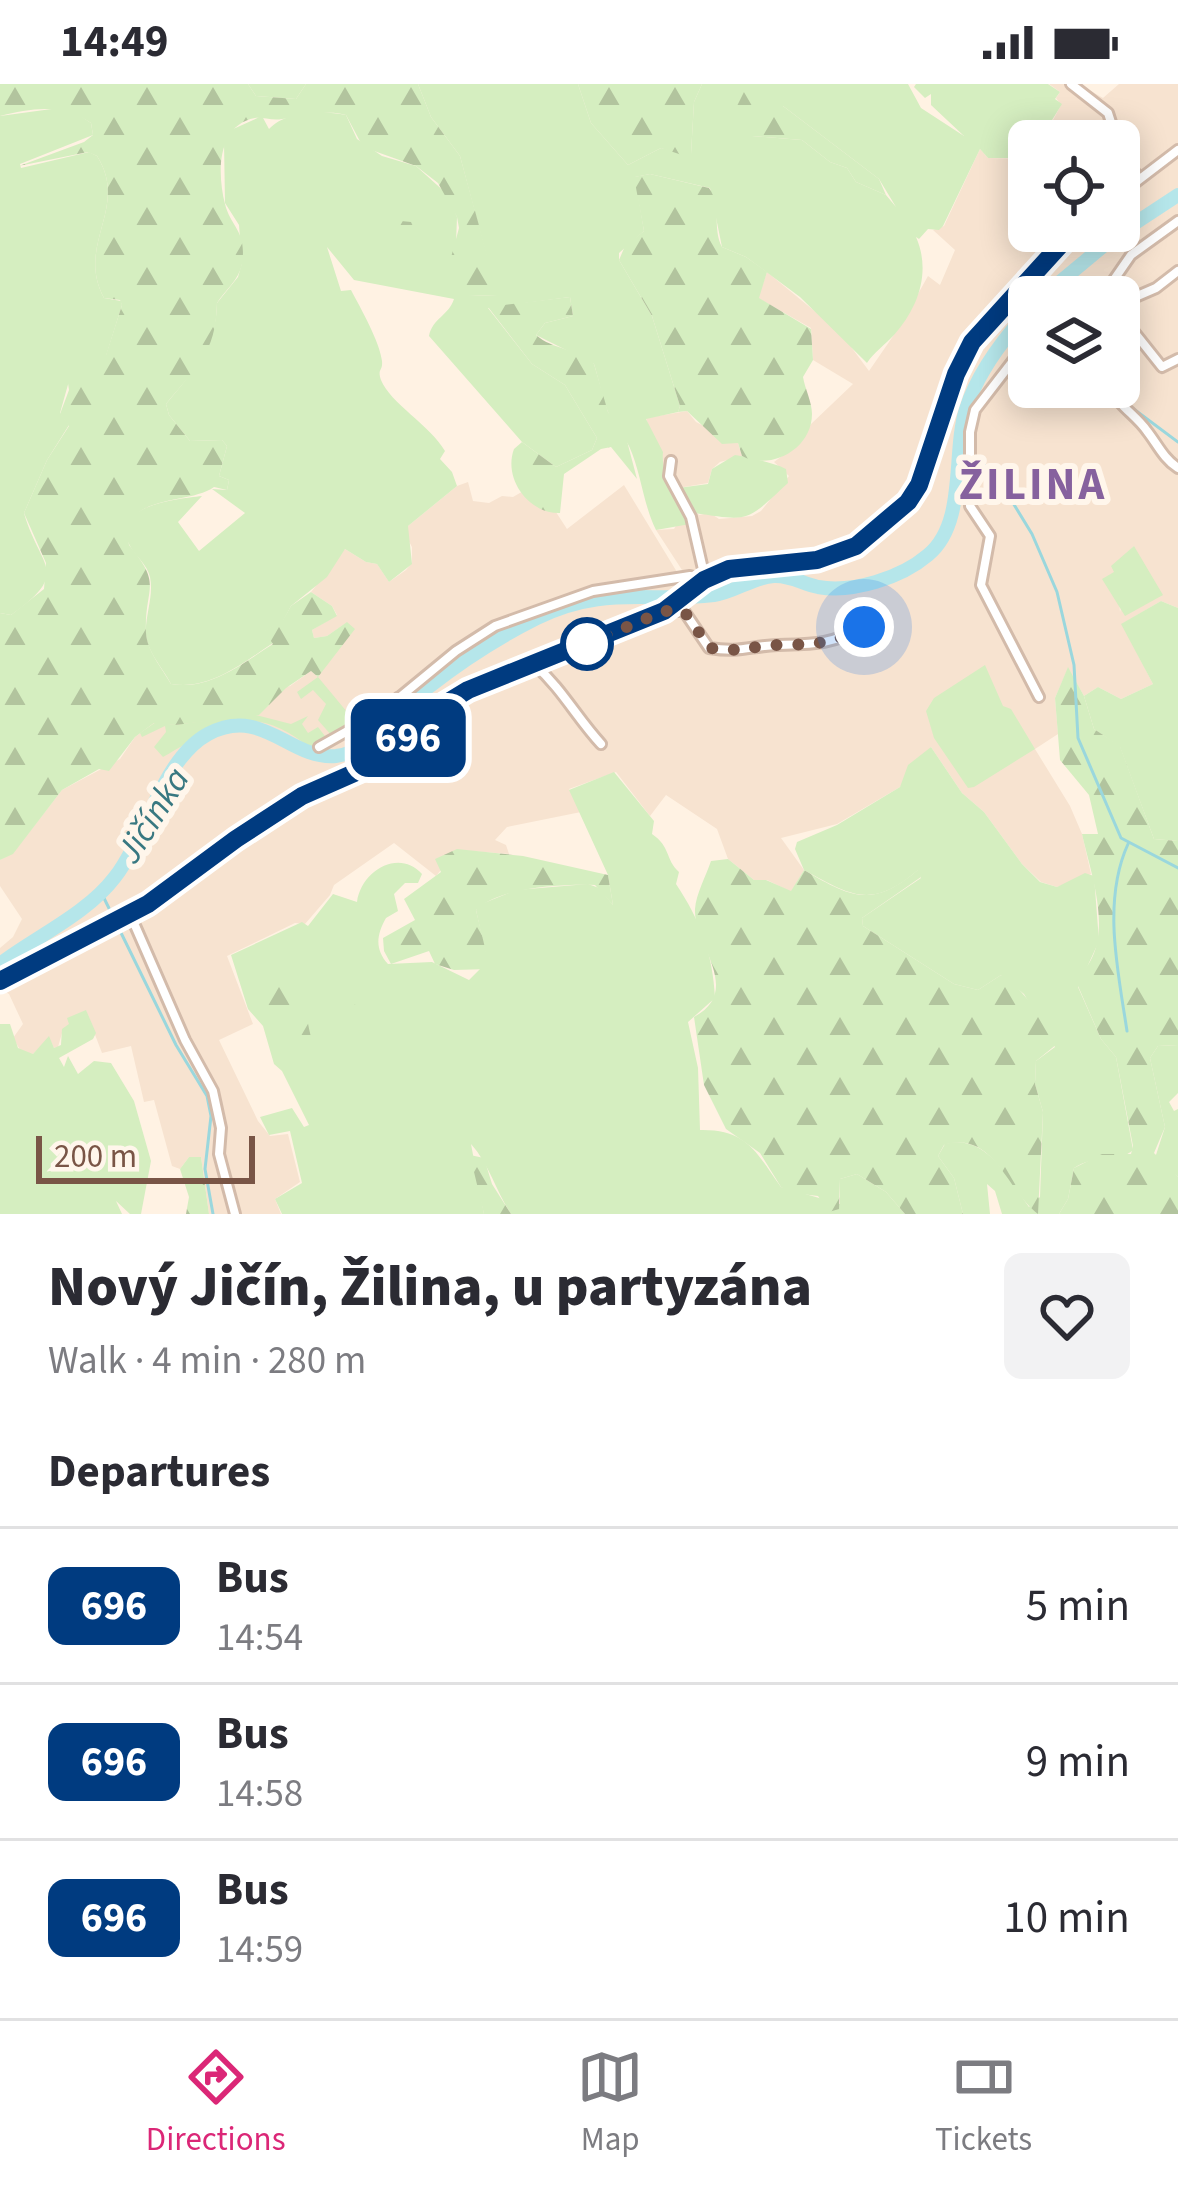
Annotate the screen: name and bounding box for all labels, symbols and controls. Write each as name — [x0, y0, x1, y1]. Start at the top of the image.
text: 14:49 — [60, 10, 169, 74]
map controls — [1008, 120, 1140, 408]
button: locate — [1008, 120, 1140, 252]
button: layers — [1008, 276, 1140, 408]
district label: ŽILINA — [959, 453, 1107, 517]
your location — [834, 597, 894, 657]
unlabelled marker — [562, 619, 612, 669]
line badge: 696 — [339, 699, 477, 777]
text: 696 — [375, 708, 441, 768]
water label: Jičínka — [103, 757, 202, 873]
scale bar — [36, 1130, 255, 1183]
text: 200 m — [54, 1133, 137, 1180]
text: Nový Jičín, Žilina, u partyzána — [48, 1247, 812, 1328]
button: heart — [1004, 1253, 1130, 1379]
text: Walk · 4 min · 280 m — [48, 1333, 366, 1389]
text: Departures — [48, 1440, 270, 1504]
text: Bus — [216, 1546, 289, 1610]
text: 5 min — [1026, 1574, 1130, 1638]
text: 696 — [81, 1576, 147, 1636]
text: 14:54 — [216, 1610, 303, 1666]
text: Bus — [216, 1702, 289, 1766]
text: 9 min — [1026, 1730, 1130, 1794]
text: 696 — [81, 1732, 147, 1792]
text: 14:58 — [216, 1766, 303, 1822]
text: Bus — [216, 1858, 289, 1922]
text: 10 min — [1003, 1886, 1130, 1950]
text: 696 — [81, 1888, 147, 1948]
text: 14:59 — [216, 1922, 303, 1978]
tab: Directions — [146, 2044, 286, 2163]
tab: Map — [577, 2044, 643, 2163]
tab: Tickets — [935, 2044, 1032, 2163]

